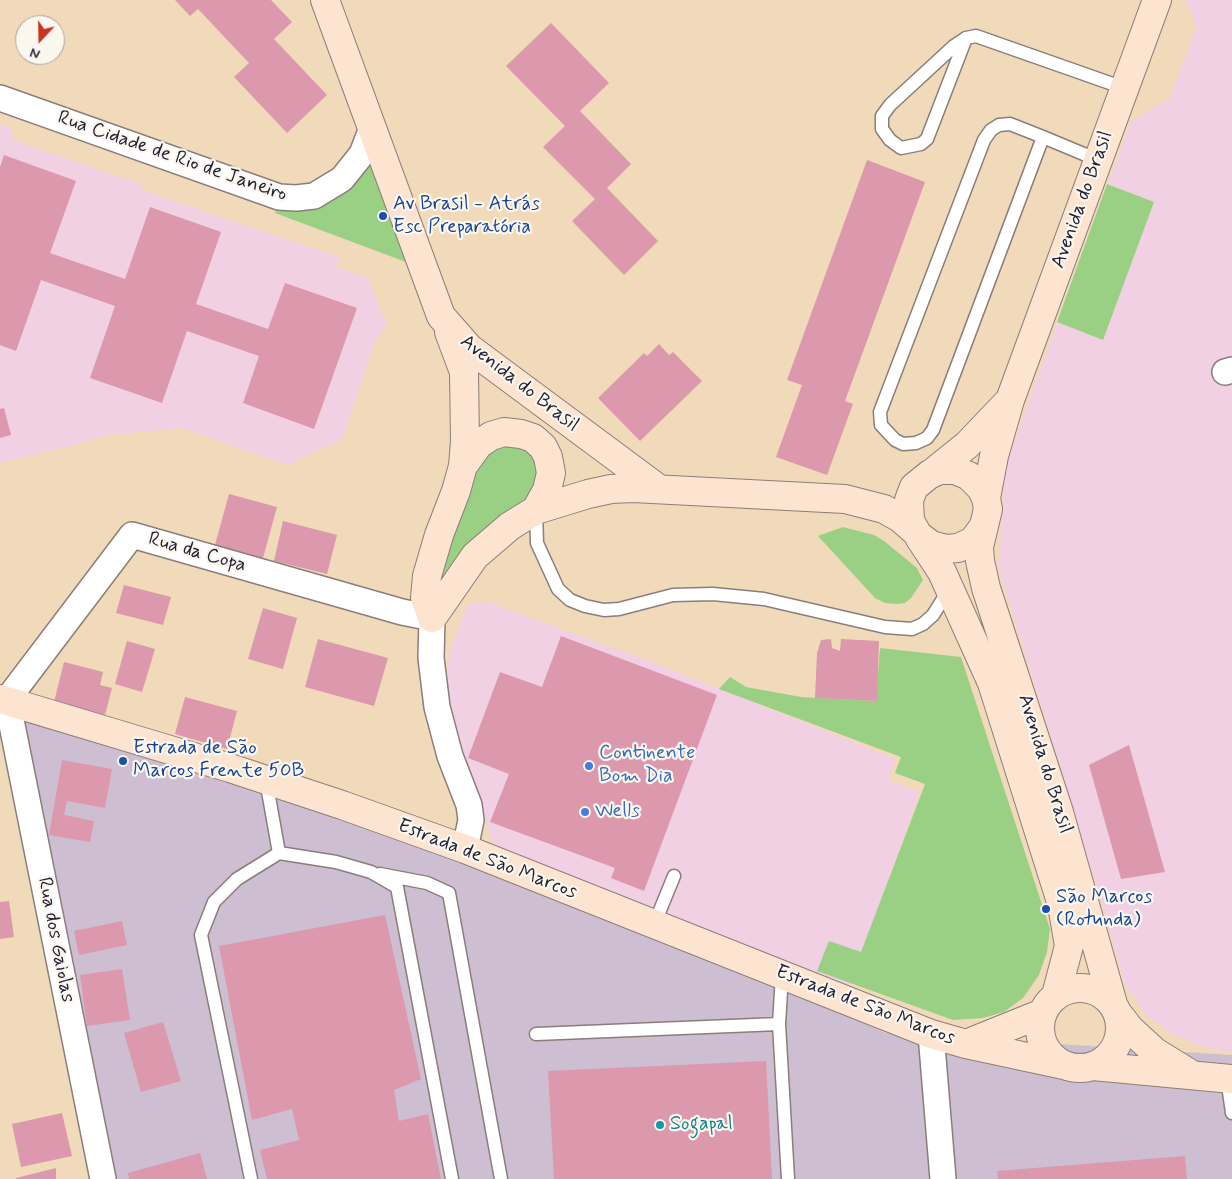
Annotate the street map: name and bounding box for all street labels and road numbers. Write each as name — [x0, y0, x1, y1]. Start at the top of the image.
street label: Rua Cidade de Rio de Janeiro — [54, 106, 290, 208]
street label: Avenida do Brasil — [1047, 128, 1119, 272]
street label: Avenida do Brasil — [455, 330, 583, 438]
street label: Rua da Copa — [145, 528, 249, 578]
street label: Avenida do Brasil — [1011, 691, 1077, 837]
street label: Estrada de São Marcos — [394, 815, 580, 905]
street label: Rua dos Gaiolas — [31, 875, 79, 1005]
street label: Estrada de São Marcos — [772, 961, 958, 1051]

